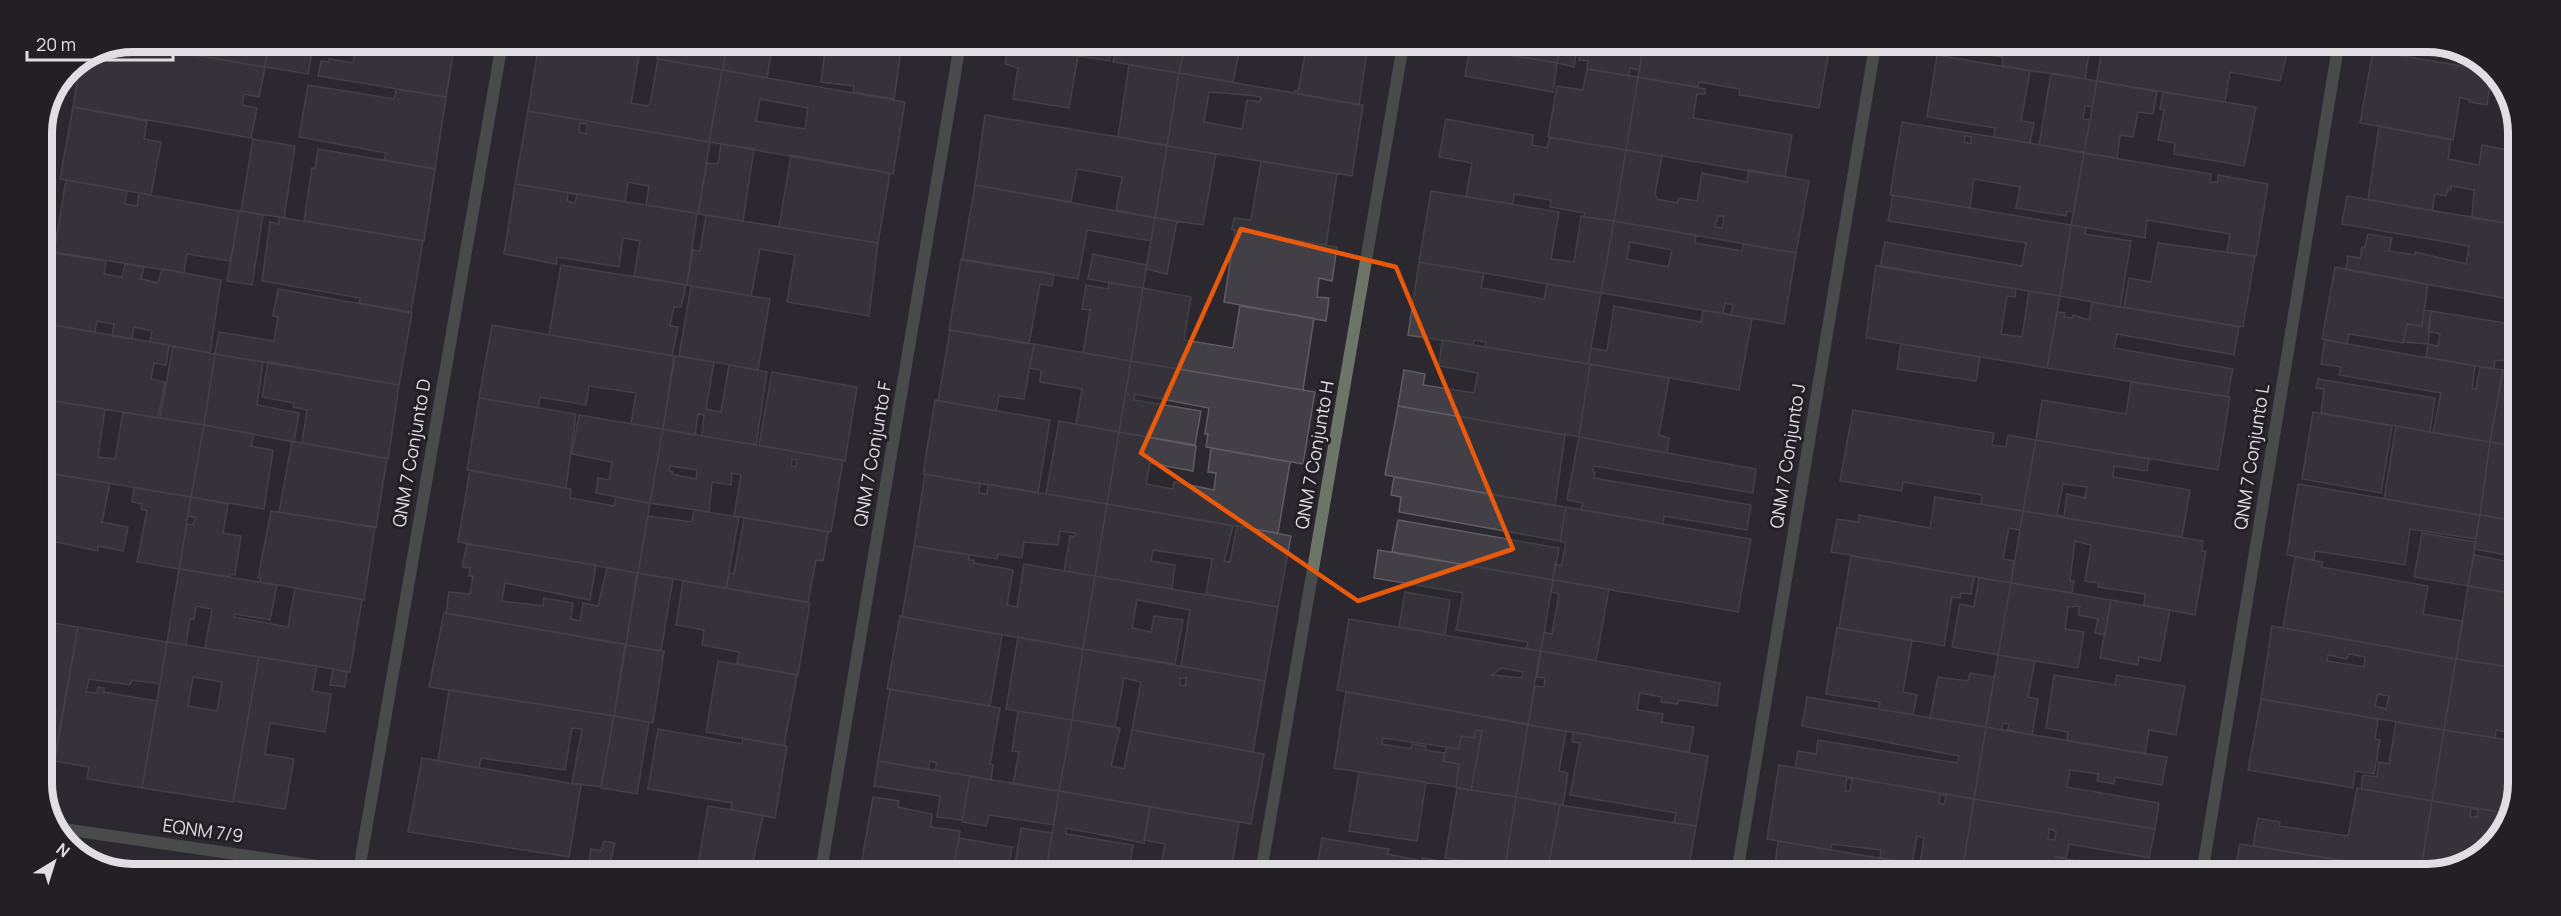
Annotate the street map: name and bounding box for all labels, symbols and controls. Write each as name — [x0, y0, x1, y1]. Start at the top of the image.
scale bar — [27, 24, 172, 62]
text: 20 m — [36, 32, 76, 56]
street label: QNM 7 Conjunto D — [386, 377, 436, 529]
street label: QNM 7 Conjunto F — [847, 379, 897, 528]
street label: QNM 7 Conjunto H — [1289, 379, 1339, 531]
street label: QNM 7 Conjunto J — [1764, 382, 1810, 530]
street label: QNM 7 Conjunto L — [2228, 382, 2274, 531]
street label: EQNM 7/9 — [161, 812, 245, 848]
north arrow — [24, 832, 84, 892]
text: N — [52, 838, 75, 862]

